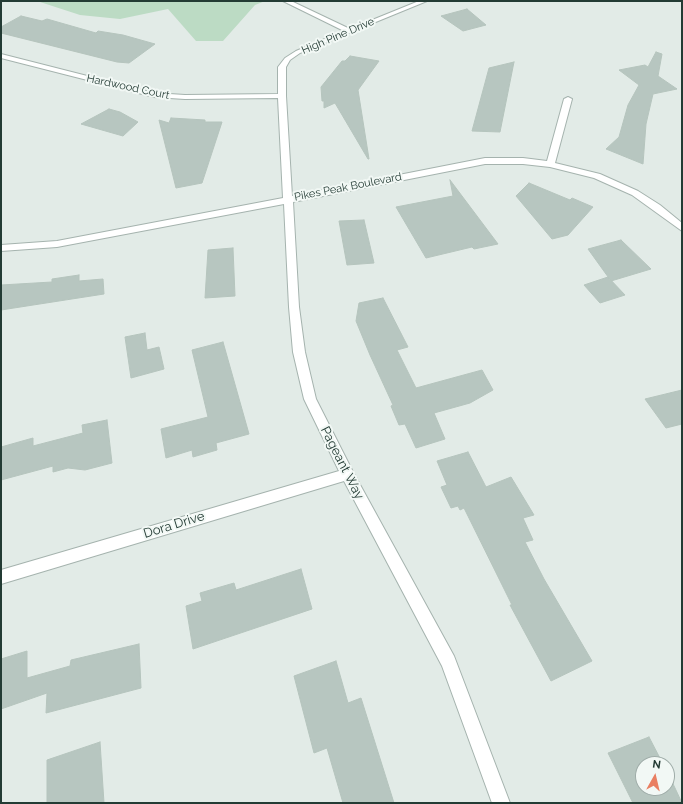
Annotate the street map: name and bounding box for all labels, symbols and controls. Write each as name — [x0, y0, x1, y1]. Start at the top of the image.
street label: High Pine Drive — [300, 15, 376, 57]
street label: Hardwood Court — [85, 72, 171, 102]
street label: Pikes Peak Boulevard — [293, 170, 403, 204]
street label: Pageant Way — [317, 424, 367, 502]
street label: Dora Drive — [142, 508, 206, 542]
north arrow — [635, 756, 675, 796]
text: N — [652, 758, 662, 772]

